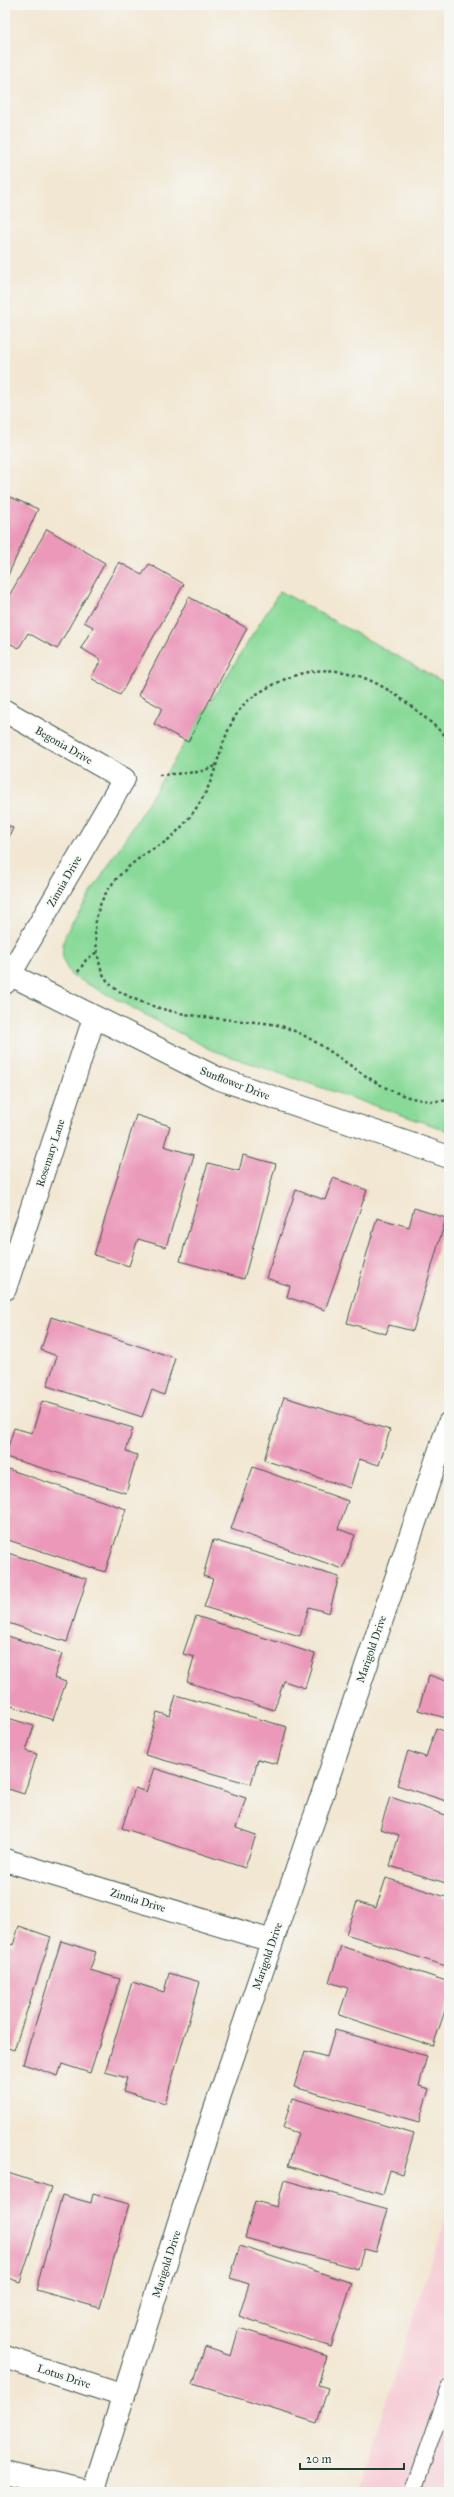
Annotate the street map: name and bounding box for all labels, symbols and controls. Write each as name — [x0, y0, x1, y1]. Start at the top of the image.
street label: Begonia Drive — [33, 724, 95, 767]
street label: Zinnia Drive — [44, 853, 85, 909]
street label: Sunflower Drive — [198, 1064, 272, 1103]
street label: Rosemary Lane — [33, 1117, 68, 1189]
street label: Marigold Drive — [354, 1614, 389, 1684]
street label: Zinnia Drive — [109, 1886, 168, 1915]
street label: Marigold Drive — [250, 1921, 285, 1991]
street label: Marigold Drive — [149, 2228, 184, 2300]
street label: Lotus Drive — [36, 2362, 93, 2391]
scale bar — [300, 2445, 404, 2471]
text: 20 m — [306, 2452, 332, 2466]

